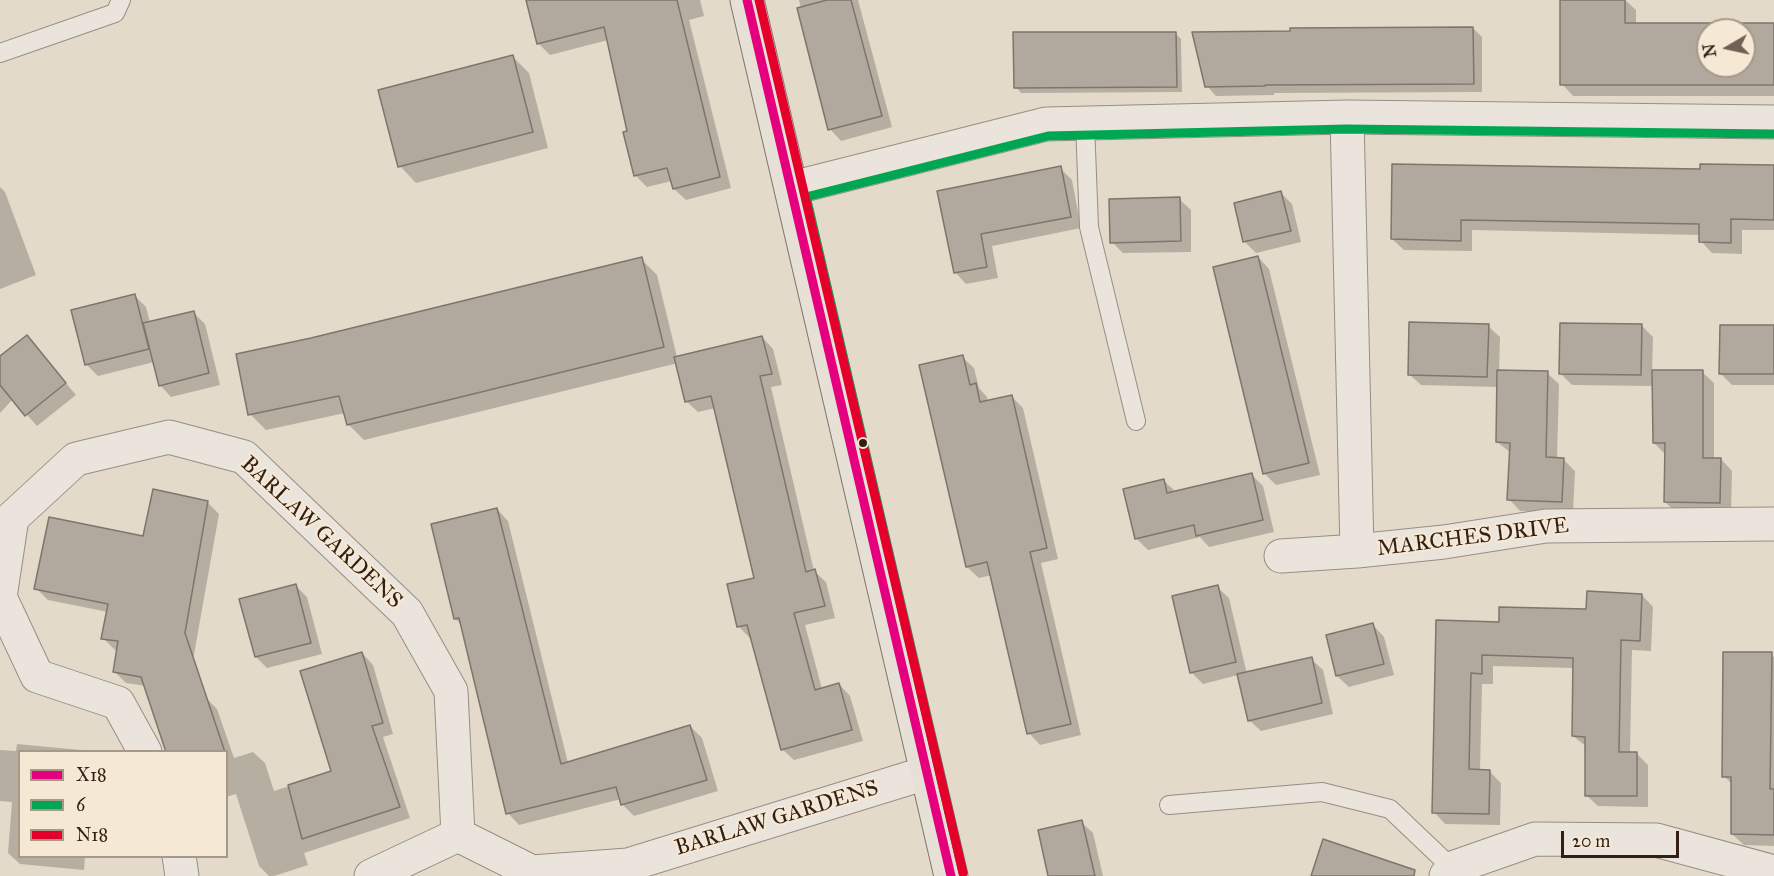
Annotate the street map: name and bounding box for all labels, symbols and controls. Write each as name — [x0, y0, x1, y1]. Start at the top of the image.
north arrow — [1696, 18, 1756, 78]
text: N — [1699, 42, 1720, 59]
unlabelled marker — [857, 437, 869, 449]
street label: BARLAW GARDENS — [235, 451, 407, 615]
street label: MARCHES DRIVE — [1376, 513, 1570, 563]
legend — [18, 750, 228, 858]
text: X18 — [76, 764, 107, 786]
street label: BARLAW GARDENS — [672, 775, 882, 863]
text: 6 — [76, 794, 85, 816]
scale bar — [1564, 819, 1682, 857]
text: N18 — [76, 824, 108, 846]
text: 20 m — [1572, 830, 1610, 852]

